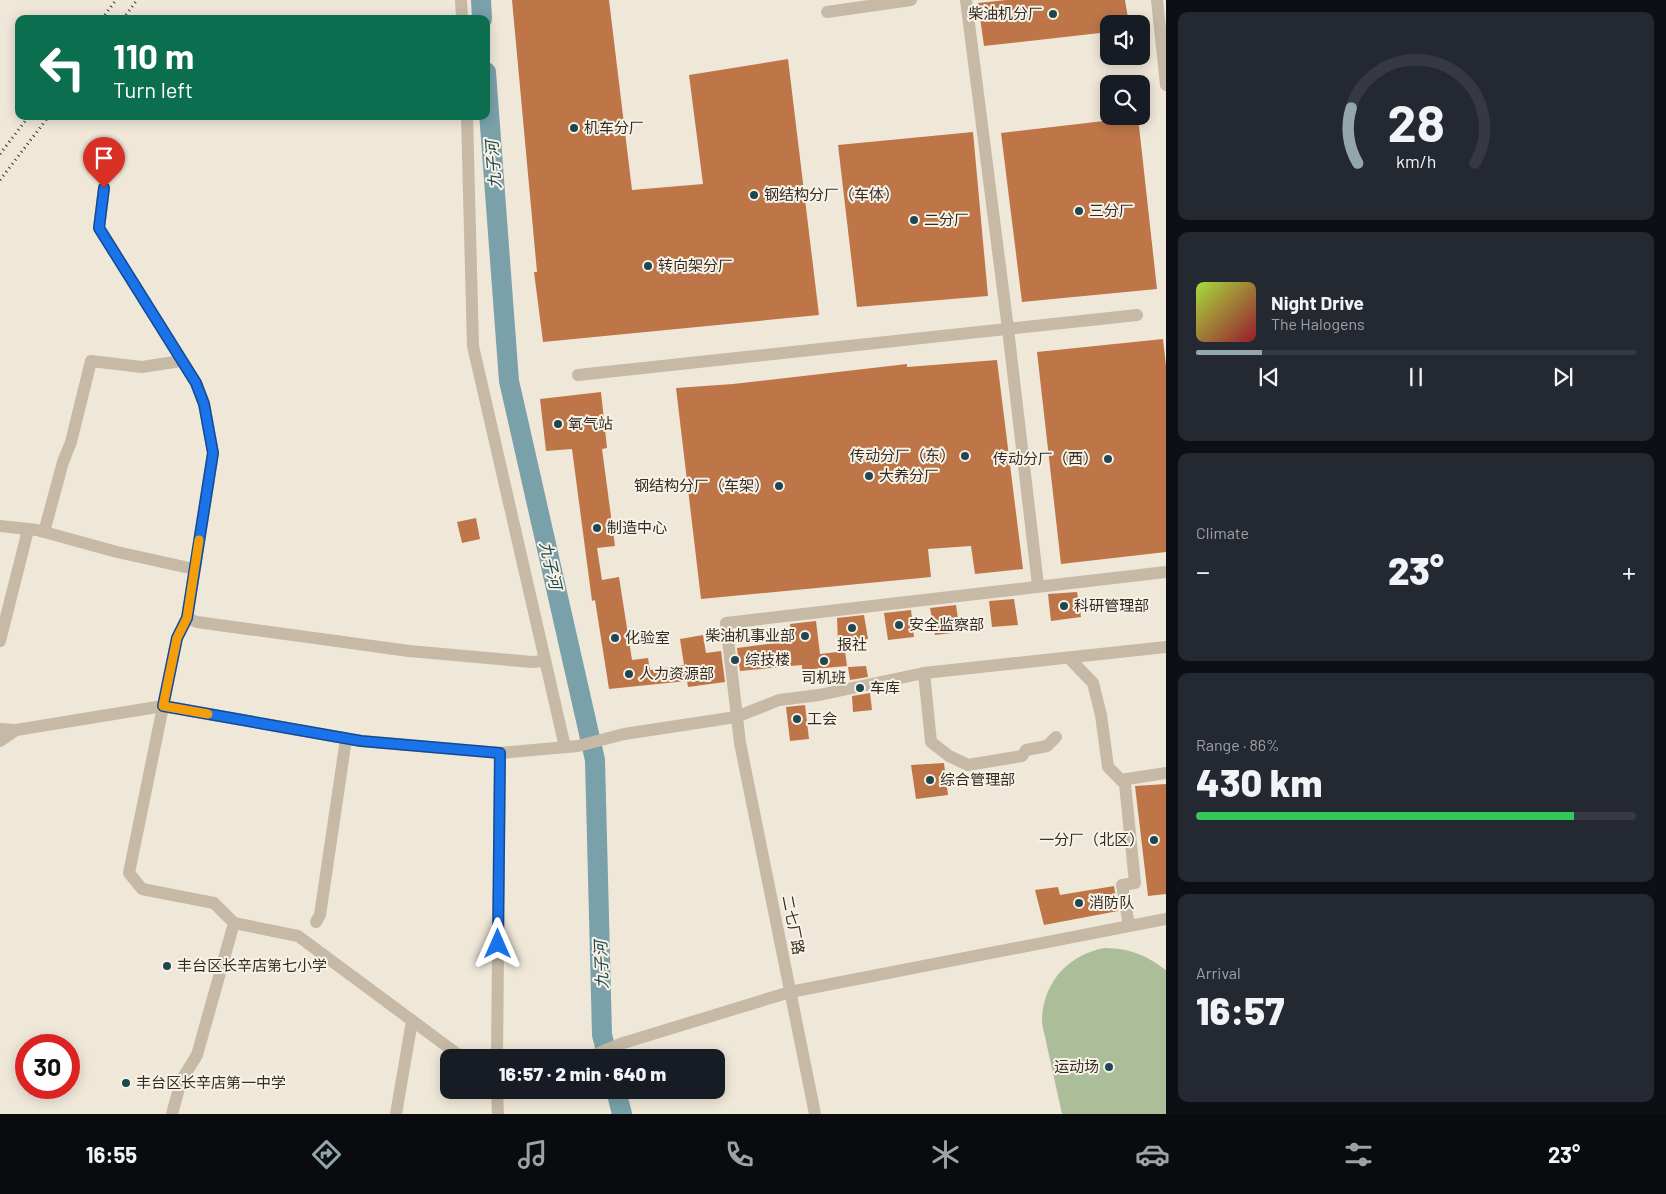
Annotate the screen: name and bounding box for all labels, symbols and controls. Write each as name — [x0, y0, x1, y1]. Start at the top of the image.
place label: 柴油机分厂 — [968, 4, 1043, 22]
marker: 柴油机分厂 — [1047, 8, 1059, 20]
map controls — [1100, 15, 1150, 125]
button: sound — [1100, 15, 1150, 65]
text: 110 m — [113, 34, 194, 76]
icon: left — [30, 35, 95, 100]
button: search — [1100, 75, 1150, 125]
text: Turn left — [113, 76, 193, 102]
text: 28 — [1387, 90, 1445, 152]
place label: 机车分厂 — [584, 118, 644, 136]
marker: 机车分厂 — [568, 122, 580, 134]
pin — [83, 137, 125, 188]
water label: 九子河 — [481, 137, 504, 190]
icon: arrive — [90, 144, 118, 172]
text: km/h — [1396, 150, 1436, 172]
place label: 钢结构分厂（车体） — [764, 185, 899, 203]
marker: 钢结构分厂（车体） — [748, 189, 760, 201]
place label: 三分厂 — [1089, 201, 1134, 219]
marker: 三分厂 — [1073, 205, 1085, 217]
place label: 二分厂 — [924, 210, 969, 228]
marker: 二分厂 — [908, 214, 920, 226]
place label: 转向架分厂 — [658, 256, 733, 274]
marker: 转向架分厂 — [642, 260, 654, 272]
text: Night Drive — [1271, 291, 1364, 314]
text: The Halogens — [1271, 314, 1365, 333]
icon: previous — [1255, 363, 1283, 391]
icon: pause — [1402, 363, 1430, 391]
icon: next — [1549, 363, 1577, 391]
place label: 氧气站 — [568, 414, 613, 432]
marker: 氧气站 — [552, 418, 564, 430]
place label: 传动分厂（东） — [850, 446, 955, 464]
place label: 传动分厂（西） — [993, 449, 1098, 467]
marker: 传动分厂（东） — [959, 450, 971, 462]
marker: 传动分厂（西） — [1102, 453, 1114, 465]
place label: 大养分厂 — [879, 466, 939, 484]
marker: 大养分厂 — [863, 470, 875, 482]
place label: 钢结构分厂（车架） — [634, 476, 769, 494]
marker: 钢结构分厂（车架） — [773, 480, 785, 492]
place label: 制造中心 — [607, 518, 667, 536]
marker: 制造中心 — [591, 522, 603, 534]
text: Climate — [1196, 523, 1249, 542]
water label: 九子河 — [537, 539, 567, 593]
text: 23° — [1388, 547, 1444, 593]
text: − — [1196, 554, 1210, 588]
text: + — [1622, 554, 1636, 588]
place label: 科研管理部 — [1074, 596, 1149, 614]
marker: 科研管理部 — [1058, 600, 1070, 612]
place label: 安全监察部 — [909, 615, 984, 633]
marker: 安全监察部 — [893, 619, 905, 631]
marker: 报社 — [846, 622, 858, 634]
place label: 柴油机事业部 — [705, 626, 795, 644]
place label: 化验室 — [625, 628, 670, 646]
marker: 柴油机事业部 — [799, 630, 811, 642]
marker: 化验室 — [609, 632, 621, 644]
place label: 报社 — [837, 635, 867, 653]
place label: 综技楼 — [745, 650, 790, 668]
marker: 综技楼 — [729, 654, 741, 666]
marker: 司机班 — [818, 655, 830, 667]
place label: 人力资源部 — [639, 664, 714, 682]
marker: 人力资源部 — [623, 668, 635, 680]
place label: 司机班 — [801, 668, 847, 686]
place label: 车库 — [870, 678, 900, 696]
marker: 车库 — [854, 682, 866, 694]
place label: 工会 — [807, 709, 837, 727]
marker: 工会 — [791, 713, 803, 725]
text: Range · 86% — [1196, 735, 1280, 754]
text: 430 km — [1196, 759, 1322, 805]
place label: 综合管理部 — [940, 770, 1015, 788]
marker: 综合管理部 — [924, 774, 936, 786]
place label: 一分厂（北区） — [1039, 830, 1144, 848]
marker: 一分厂（北区） — [1148, 834, 1160, 846]
place label: 消防队 — [1089, 893, 1134, 911]
street label: 二七厂路 — [779, 894, 809, 956]
marker: 消防队 — [1073, 897, 1085, 909]
position arrow — [471, 917, 523, 969]
water label: 九子河 — [590, 938, 611, 989]
place label: 丰台区长辛店第七小学 — [177, 956, 327, 974]
marker: 丰台区长辛店第七小学 — [161, 960, 173, 972]
text: Arrival — [1196, 963, 1241, 982]
text: 16:57 — [1196, 987, 1284, 1033]
speed limit sign: 30 — [15, 1034, 80, 1099]
place label: 运动场 — [1054, 1057, 1099, 1075]
marker: 运动场 — [1103, 1061, 1115, 1073]
text: 16:57 · 2 min · 640 m — [499, 1062, 666, 1085]
place label: 丰台区长辛店第一中学 — [136, 1073, 286, 1091]
marker: 丰台区长辛店第一中学 — [120, 1077, 132, 1089]
icon: directions — [309, 1137, 344, 1172]
icon: music — [515, 1137, 550, 1172]
icon: phone — [722, 1137, 757, 1172]
icon: climate — [928, 1137, 963, 1172]
icon: car — [1135, 1137, 1170, 1172]
icon: filters — [1341, 1137, 1376, 1172]
text: 16:55 — [86, 1141, 137, 1167]
text: 23° — [1548, 1141, 1580, 1167]

